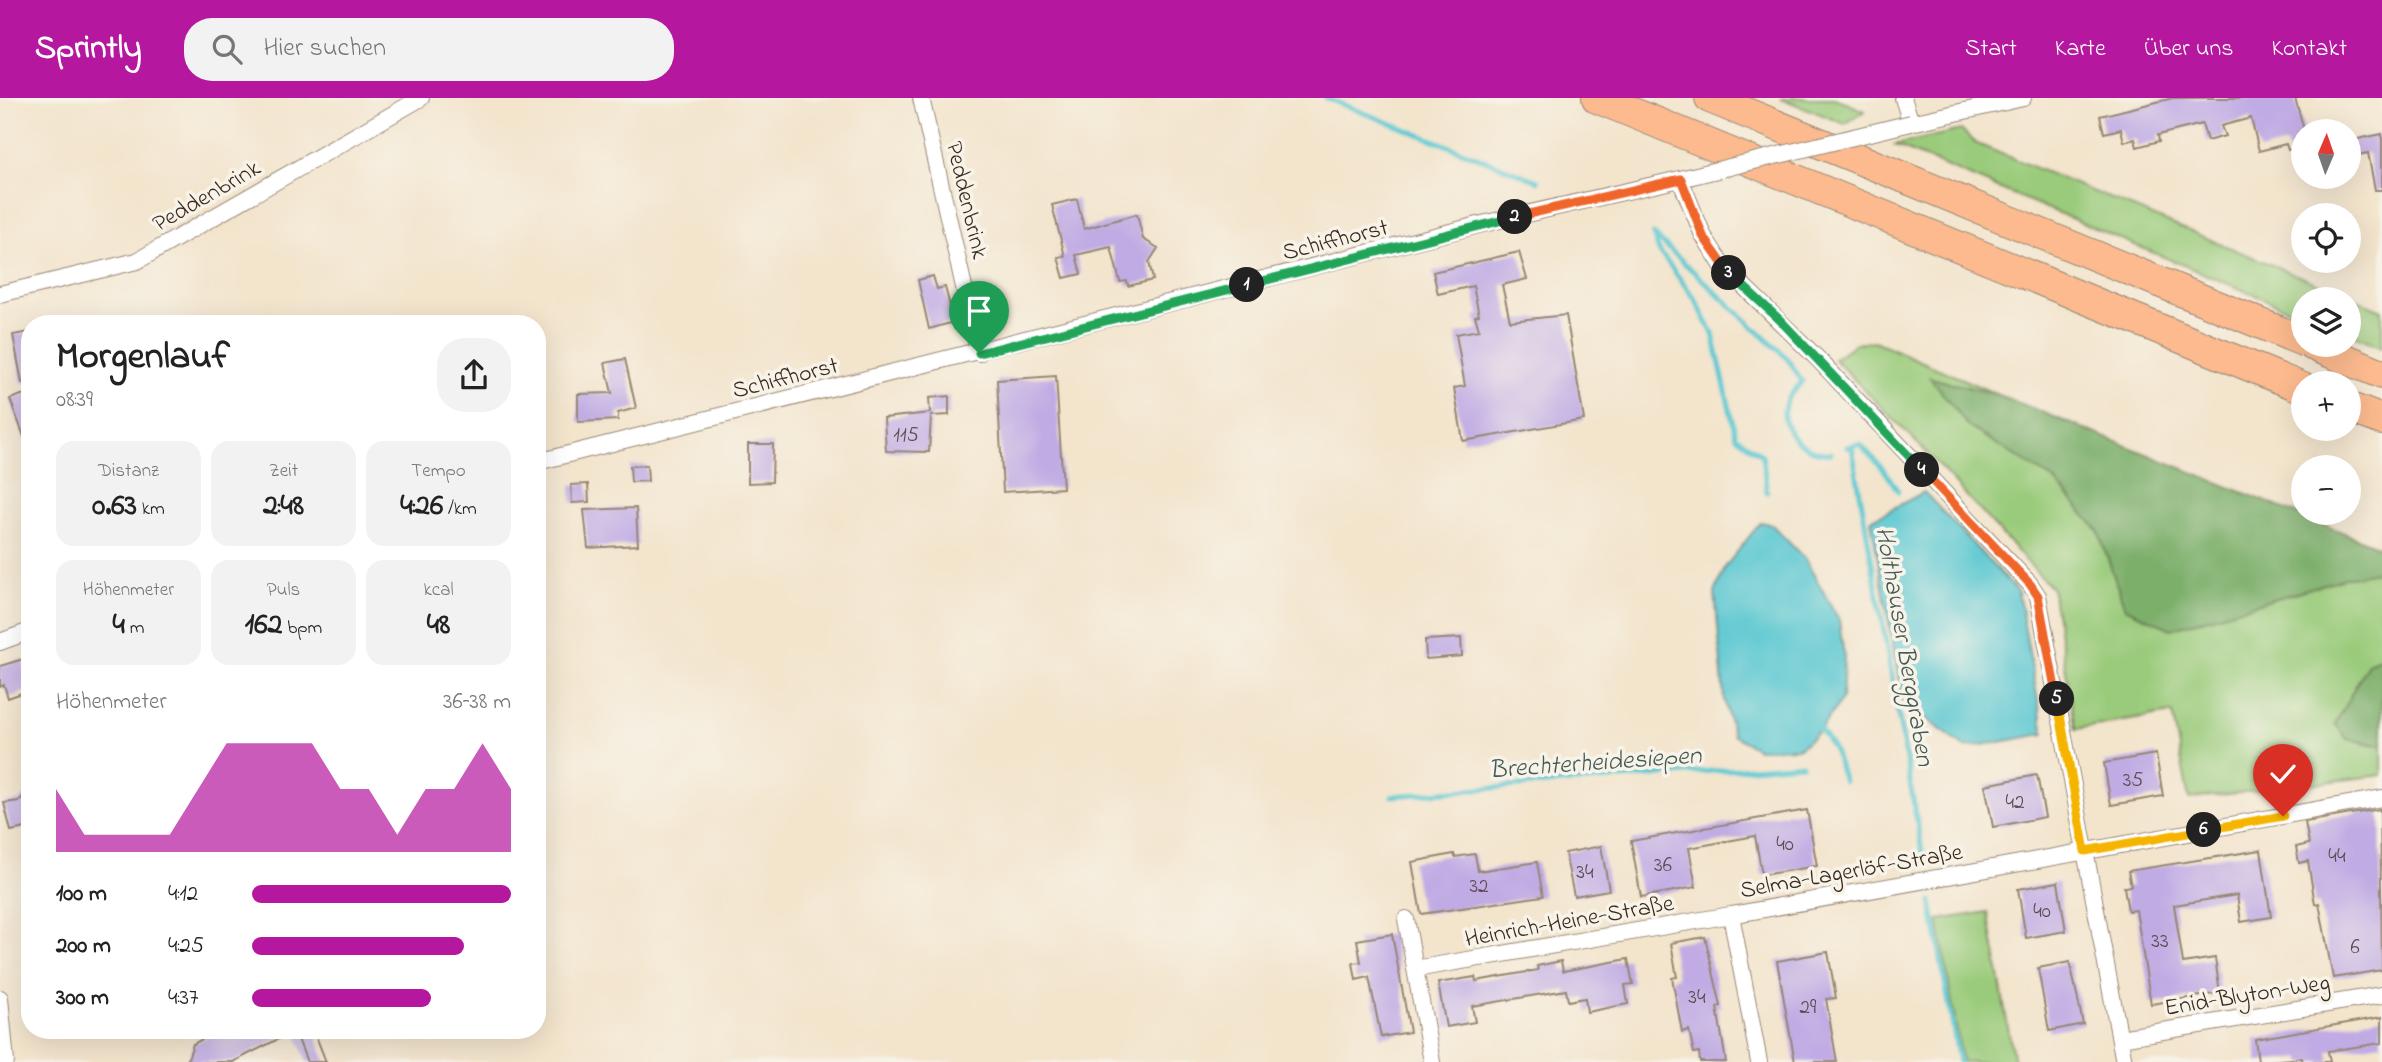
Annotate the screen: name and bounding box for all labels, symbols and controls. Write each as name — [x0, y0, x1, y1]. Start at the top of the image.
search box — [184, 18, 674, 81]
text: Sprintly — [35, 25, 142, 73]
icon: search — [208, 30, 246, 68]
text: Hier suchen — [264, 30, 386, 68]
text: Start — [1965, 32, 2017, 67]
text: Karte — [2055, 32, 2106, 67]
text: Über uns — [2144, 32, 2233, 67]
text: Kontakt — [2271, 32, 2347, 67]
north arrow — [2291, 119, 2361, 189]
map controls — [2291, 119, 2361, 525]
street label: Peddenbrink — [935, 138, 996, 263]
street label: Peddenbrink — [147, 152, 268, 242]
pin: 2 — [1498, 200, 1532, 234]
text: 2 — [1510, 203, 1519, 230]
button: locate — [2291, 203, 2361, 273]
street label: Schiffhorst — [1279, 211, 1392, 271]
pin: 3 — [1712, 256, 1746, 290]
text: 3 — [1725, 259, 1732, 286]
pin: 1 — [1230, 268, 1264, 302]
text: 1 — [1243, 271, 1250, 298]
pin — [949, 281, 1009, 353]
button: layers — [2291, 287, 2361, 357]
icon: arrive — [960, 292, 998, 330]
text: Morgenlauf — [56, 330, 230, 386]
button: share — [437, 338, 511, 412]
street label: Schiffhorst — [729, 349, 842, 409]
button: + — [2291, 371, 2361, 441]
text: 08:39 — [56, 384, 93, 417]
house number: 115 — [893, 421, 919, 451]
pin: 4 — [1904, 452, 1940, 488]
button: − — [2291, 455, 2361, 525]
text: 4 — [1918, 456, 1925, 483]
text: Distanz — [98, 458, 159, 485]
text: Zeit — [269, 458, 298, 485]
text: Tempo — [411, 458, 466, 485]
text: 0.63 — [92, 485, 137, 529]
text: 2:48 — [263, 485, 304, 529]
text: 4:26 — [400, 485, 443, 529]
text: km — [137, 496, 165, 523]
text: /km — [443, 496, 477, 523]
water label: Holthauser Berggraben — [1863, 524, 1943, 770]
text: Höhenmeter — [83, 577, 174, 604]
text: Puls — [267, 577, 300, 604]
text: kcal — [423, 577, 454, 604]
text: 4 — [113, 604, 125, 648]
text: 162 — [245, 604, 282, 648]
text: 48 — [427, 604, 450, 648]
text: m — [125, 615, 144, 642]
text: bpm — [282, 615, 322, 642]
pin: 5 — [2039, 682, 2074, 716]
text: 5 — [2051, 685, 2062, 712]
text: Höhenmeter — [56, 686, 167, 719]
text: 36–38 m — [443, 686, 511, 719]
water label: Brechterheidesiepen — [1488, 738, 1704, 790]
pin — [2253, 744, 2313, 816]
icon: check — [2264, 755, 2302, 793]
house number: 35 — [2123, 766, 2143, 796]
house number: 42 — [2005, 788, 2025, 818]
pin: 6 — [2186, 812, 2222, 848]
text: 6 — [2199, 816, 2208, 843]
house number: 40 — [1776, 830, 1794, 860]
street label: Selma-Lagerlöf-Straße — [1737, 836, 1966, 909]
house number: 44 — [2328, 842, 2346, 872]
house number: 36 — [1654, 851, 1672, 881]
house number: 34 — [1576, 858, 1594, 888]
house number: 32 — [1469, 872, 1489, 902]
text: 100 m — [56, 878, 107, 911]
text: 4:12 — [168, 878, 198, 911]
street label: Heinrich-Heine-Straße — [1462, 887, 1677, 958]
house number: 40 — [2033, 897, 2051, 927]
house number: 33 — [2151, 927, 2169, 957]
text: 200 m — [56, 930, 111, 963]
text: 4:25 — [168, 930, 204, 963]
house number: 6 — [2350, 933, 2360, 963]
street label: Enid-Blyton-Weg — [2162, 966, 2333, 1028]
text: 300 m — [56, 982, 109, 1015]
text: 4:37 — [168, 982, 198, 1015]
house number: 34 — [1688, 983, 1706, 1013]
house number: 29 — [1800, 993, 1817, 1023]

